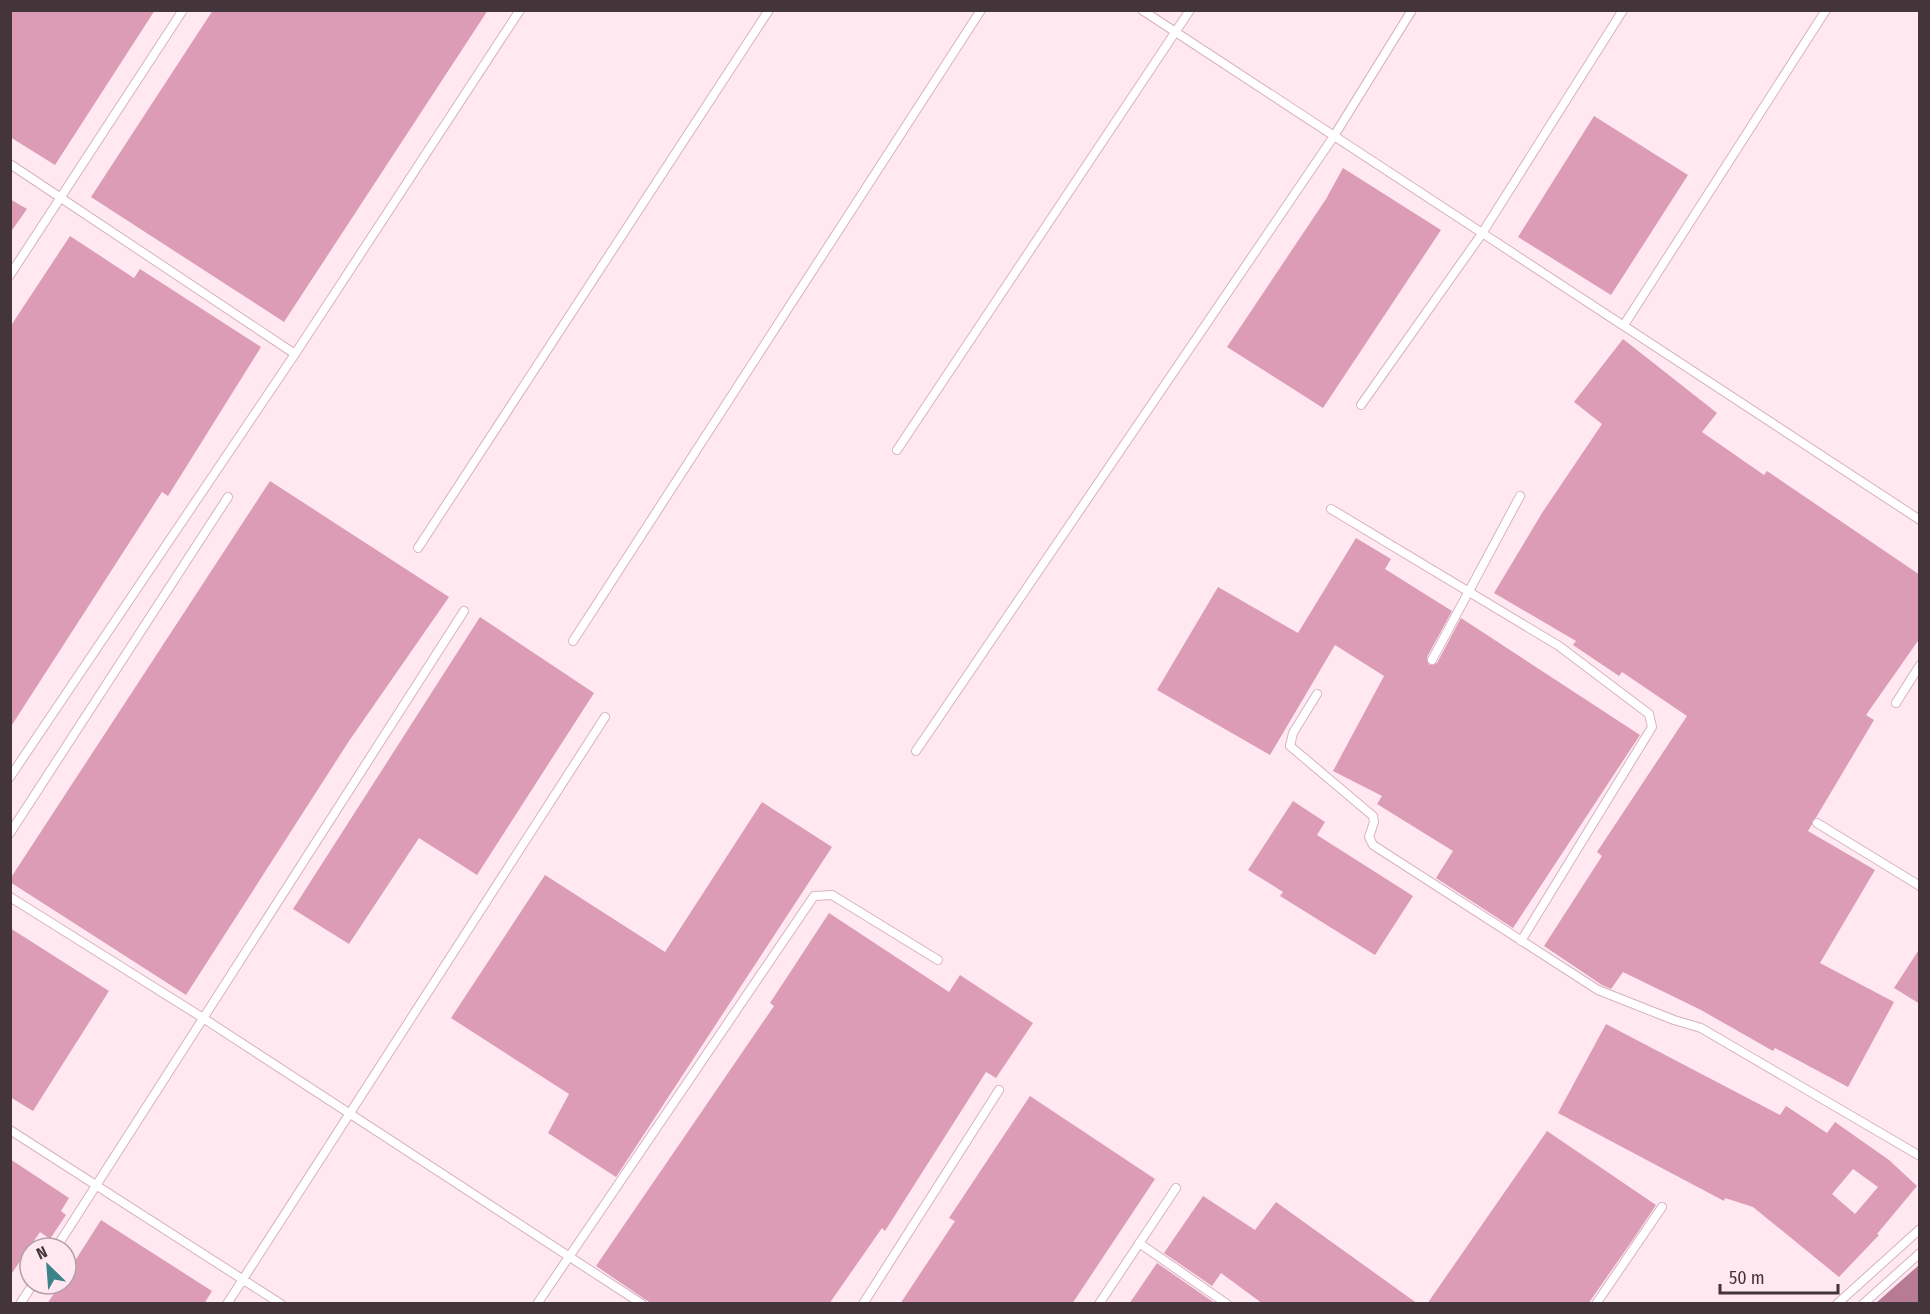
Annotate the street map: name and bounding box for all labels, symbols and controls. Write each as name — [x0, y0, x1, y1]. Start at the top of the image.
north arrow — [18, 1236, 78, 1296]
text: N — [34, 1242, 50, 1263]
scale bar — [1720, 1257, 1838, 1295]
text: 50 m — [1729, 1267, 1765, 1289]

